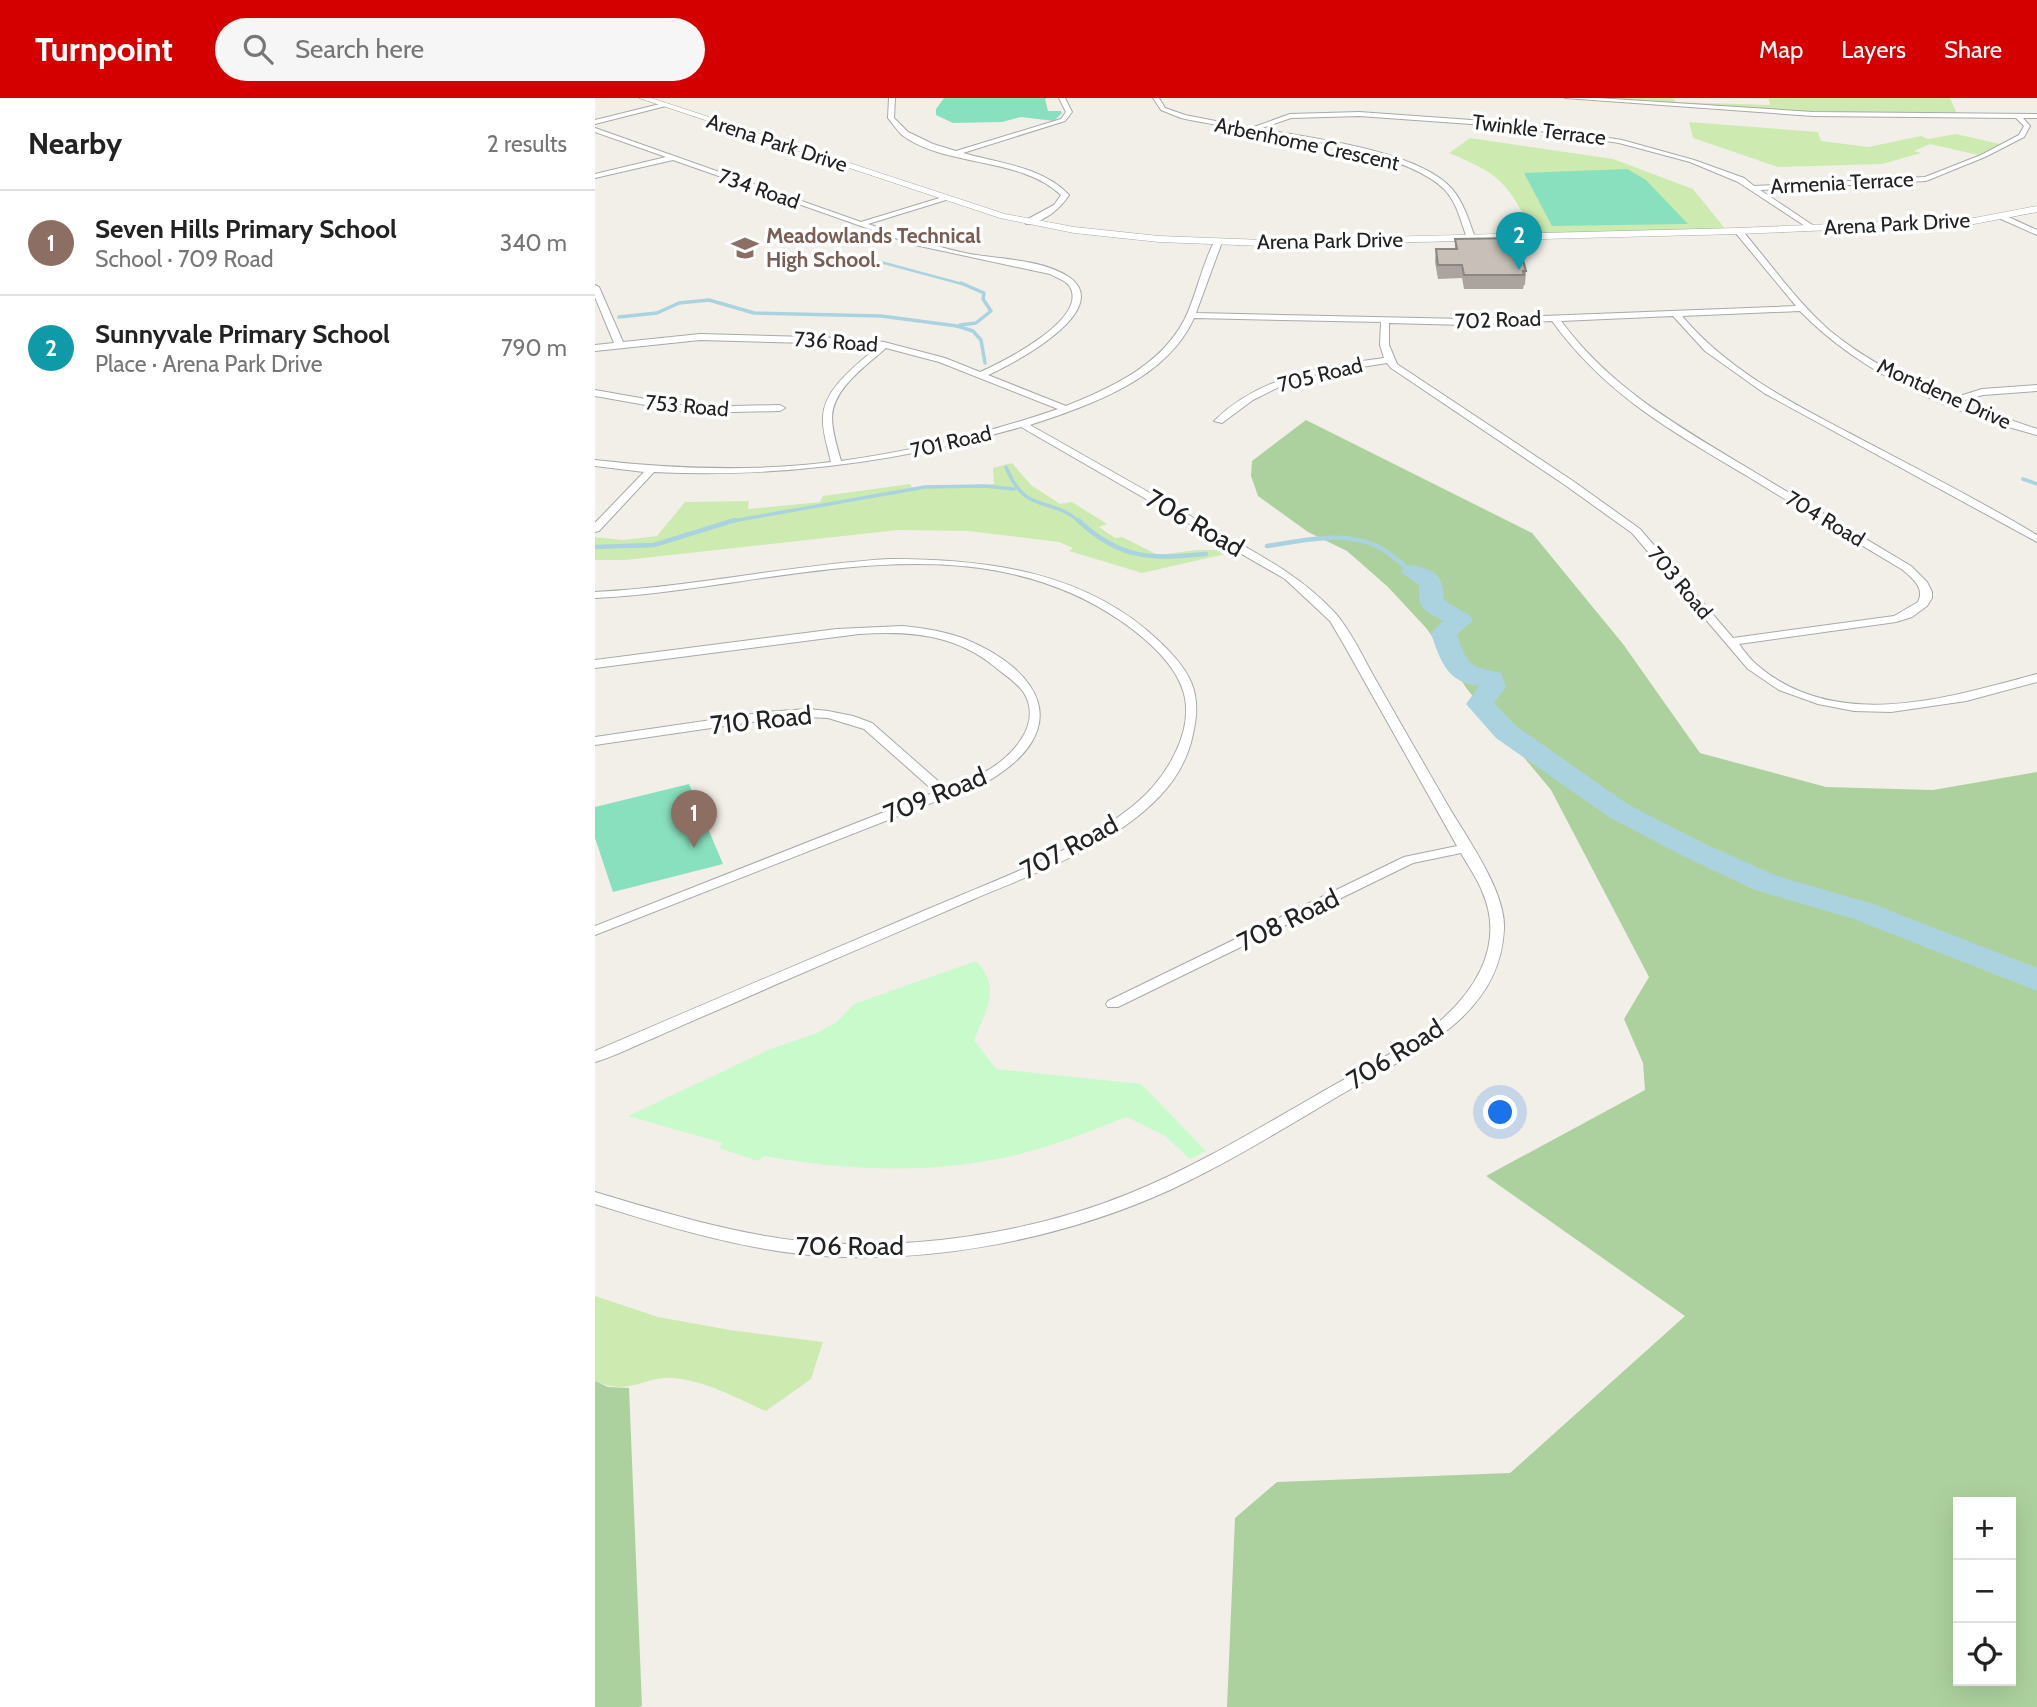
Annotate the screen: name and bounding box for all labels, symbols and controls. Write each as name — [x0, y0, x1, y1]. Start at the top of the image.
search box — [215, 18, 705, 81]
text: Turnpoint — [35, 29, 173, 69]
icon: search — [239, 30, 277, 68]
text: Search here — [295, 33, 424, 65]
text: Map — [1759, 35, 1803, 64]
text: Layers — [1841, 35, 1906, 64]
text: Share — [1944, 35, 2002, 64]
street label: Arena Park Drive — [704, 108, 851, 177]
street label: Twinkle Terrace — [1471, 109, 1608, 150]
street label: Arbenhome Crescent — [1213, 112, 1402, 175]
text: Nearby — [28, 125, 122, 162]
text: 2 results — [487, 130, 567, 158]
street label: 734 Road — [715, 163, 803, 214]
street label: Armenia Terrace — [1770, 166, 1914, 199]
street label: Arena Park Drive — [1823, 207, 1971, 240]
pin: 2 — [1496, 212, 1542, 270]
text: Seven Hills Primary School — [95, 213, 397, 245]
place label: Meadowlands Technical High School. — [766, 223, 981, 272]
street label: Arena Park Drive — [1257, 227, 1404, 254]
text: 1 — [47, 229, 55, 257]
text: 340 m — [500, 229, 567, 257]
school or university icon: Meadowlands Technical High School. — [730, 233, 760, 263]
text: School · 709 Road — [95, 245, 273, 273]
street label: 702 Road — [1454, 306, 1542, 333]
text: Sunnyvale Primary School — [95, 318, 390, 350]
street label: 736 Road — [793, 326, 879, 357]
text: 2 — [45, 334, 57, 362]
text: 790 m — [501, 334, 567, 362]
text: Place · Arena Park Drive — [95, 350, 323, 378]
street label: 705 Road — [1275, 352, 1365, 397]
street label: Montdene Drive — [1874, 353, 2015, 434]
street label: 753 Road — [644, 389, 730, 422]
street label: 701 Road — [908, 420, 994, 463]
street label: 706 Road — [1140, 482, 1250, 564]
street label: 704 Road — [1781, 485, 1869, 552]
street label: 703 Road — [1643, 541, 1718, 624]
street label: 710 Road — [709, 699, 813, 741]
street label: 709 Road — [879, 760, 991, 830]
pin: 1 — [671, 790, 717, 848]
street label: 707 Road — [1015, 808, 1123, 886]
street label: 708 Road — [1232, 882, 1344, 958]
street label: 706 Road — [1341, 1012, 1449, 1096]
your location — [1483, 1095, 1517, 1129]
street label: 706 Road — [796, 1230, 904, 1262]
map controls — [1953, 1497, 2016, 1686]
button: + — [1953, 1497, 2016, 1560]
button: − — [1953, 1560, 2016, 1623]
button: locate — [1953, 1623, 2016, 1686]

